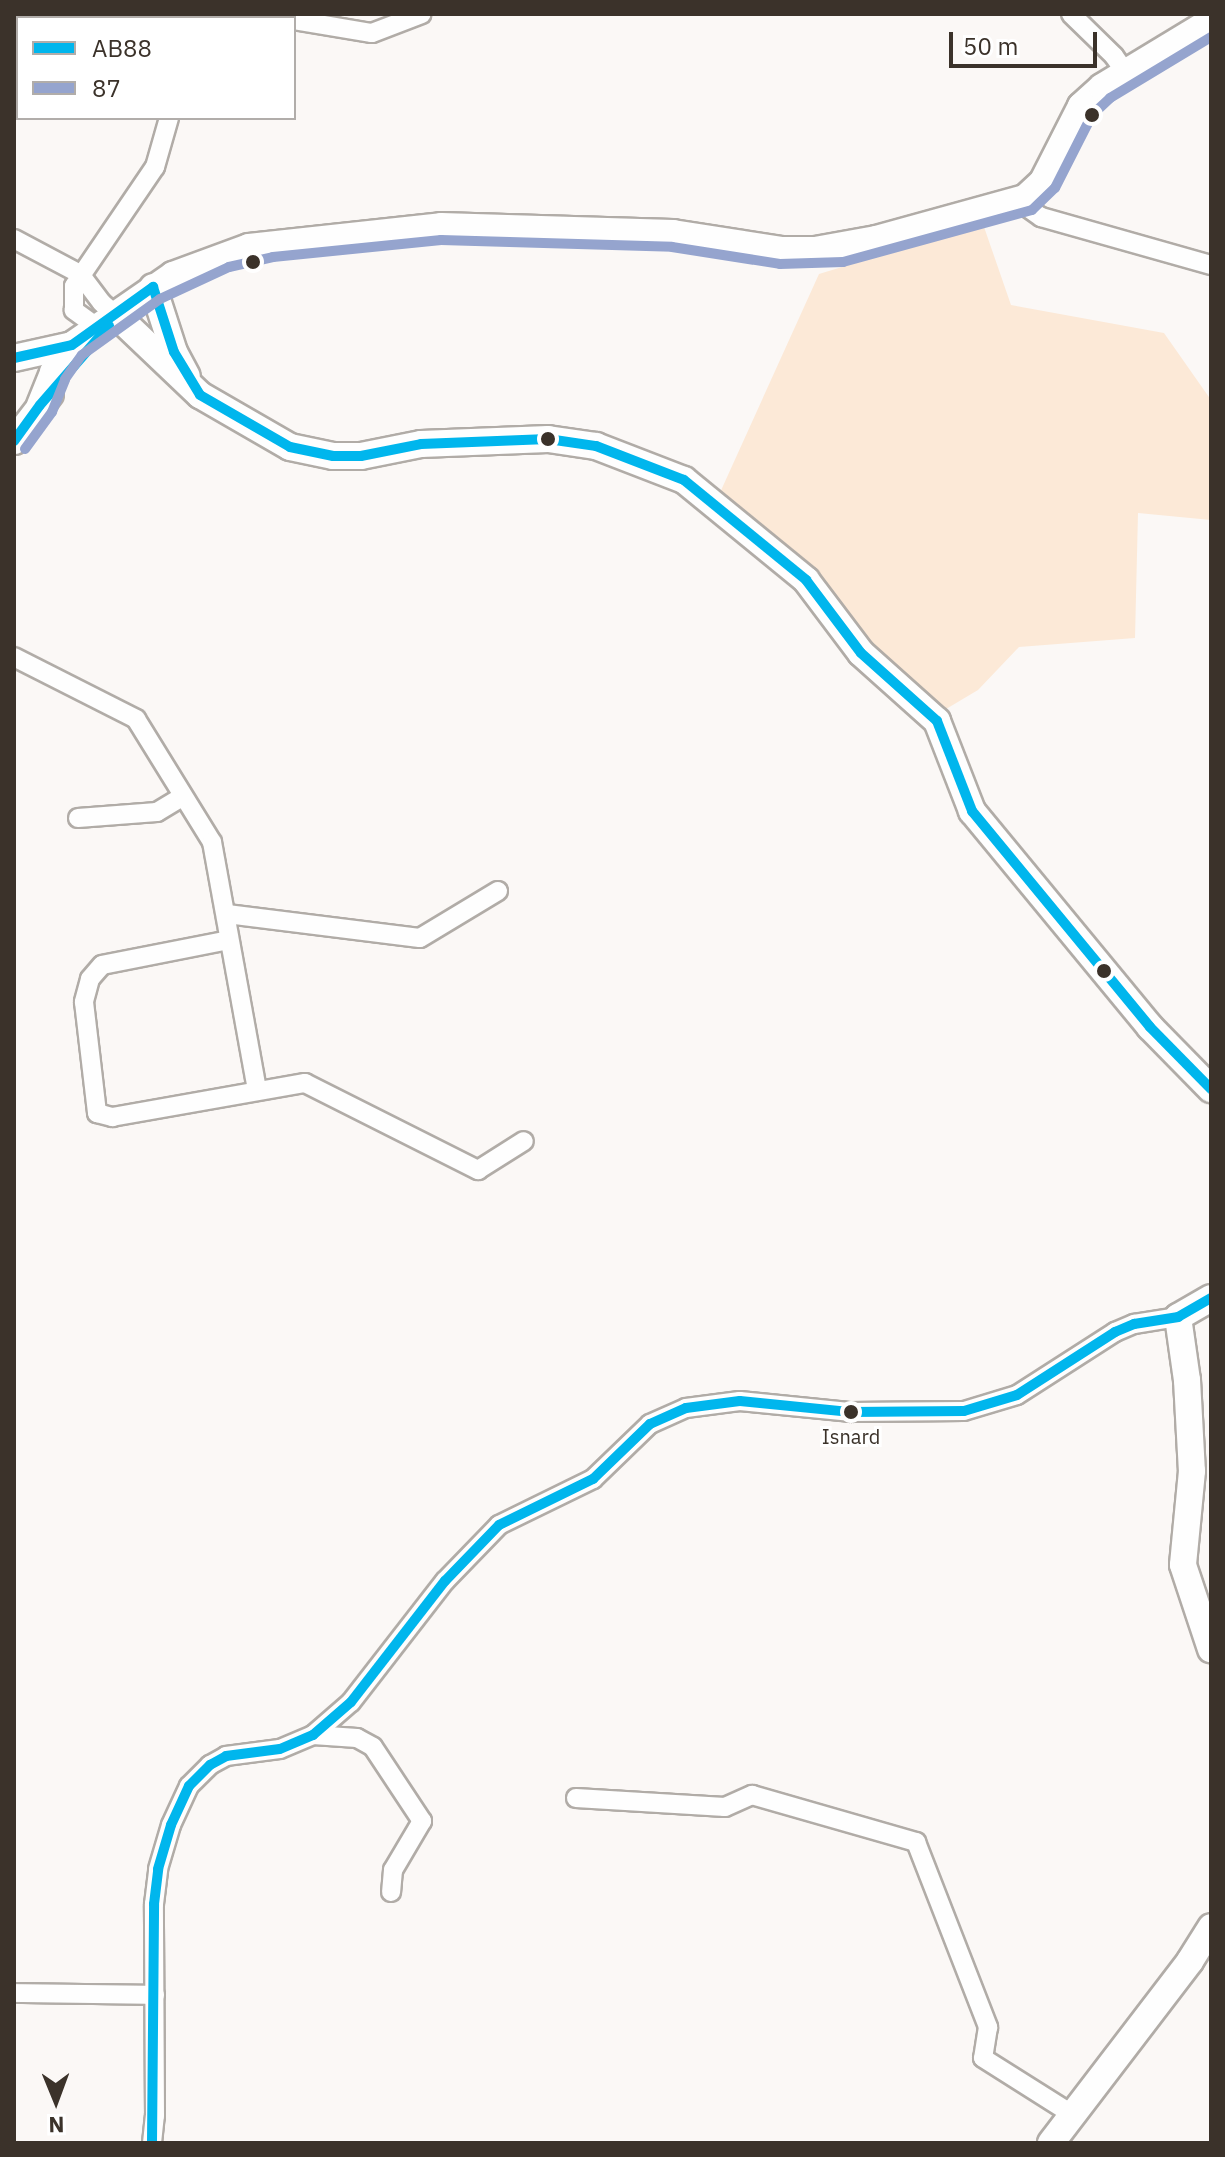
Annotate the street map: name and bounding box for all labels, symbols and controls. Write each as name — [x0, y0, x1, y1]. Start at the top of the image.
legend — [16, 16, 296, 120]
scale bar — [953, 16, 1101, 66]
text: 50 m — [963, 30, 1018, 62]
text: AB88 — [92, 32, 152, 64]
text: 87 — [92, 72, 121, 104]
unlabelled marker — [1084, 107, 1100, 123]
unlabelled marker — [245, 254, 261, 270]
unlabelled marker — [540, 431, 556, 447]
unlabelled marker — [1096, 963, 1112, 979]
marker: Isnard — [843, 1404, 859, 1420]
place label: Isnard — [822, 1424, 880, 1448]
north arrow — [16, 2061, 96, 2141]
text: N — [48, 2111, 65, 2140]

